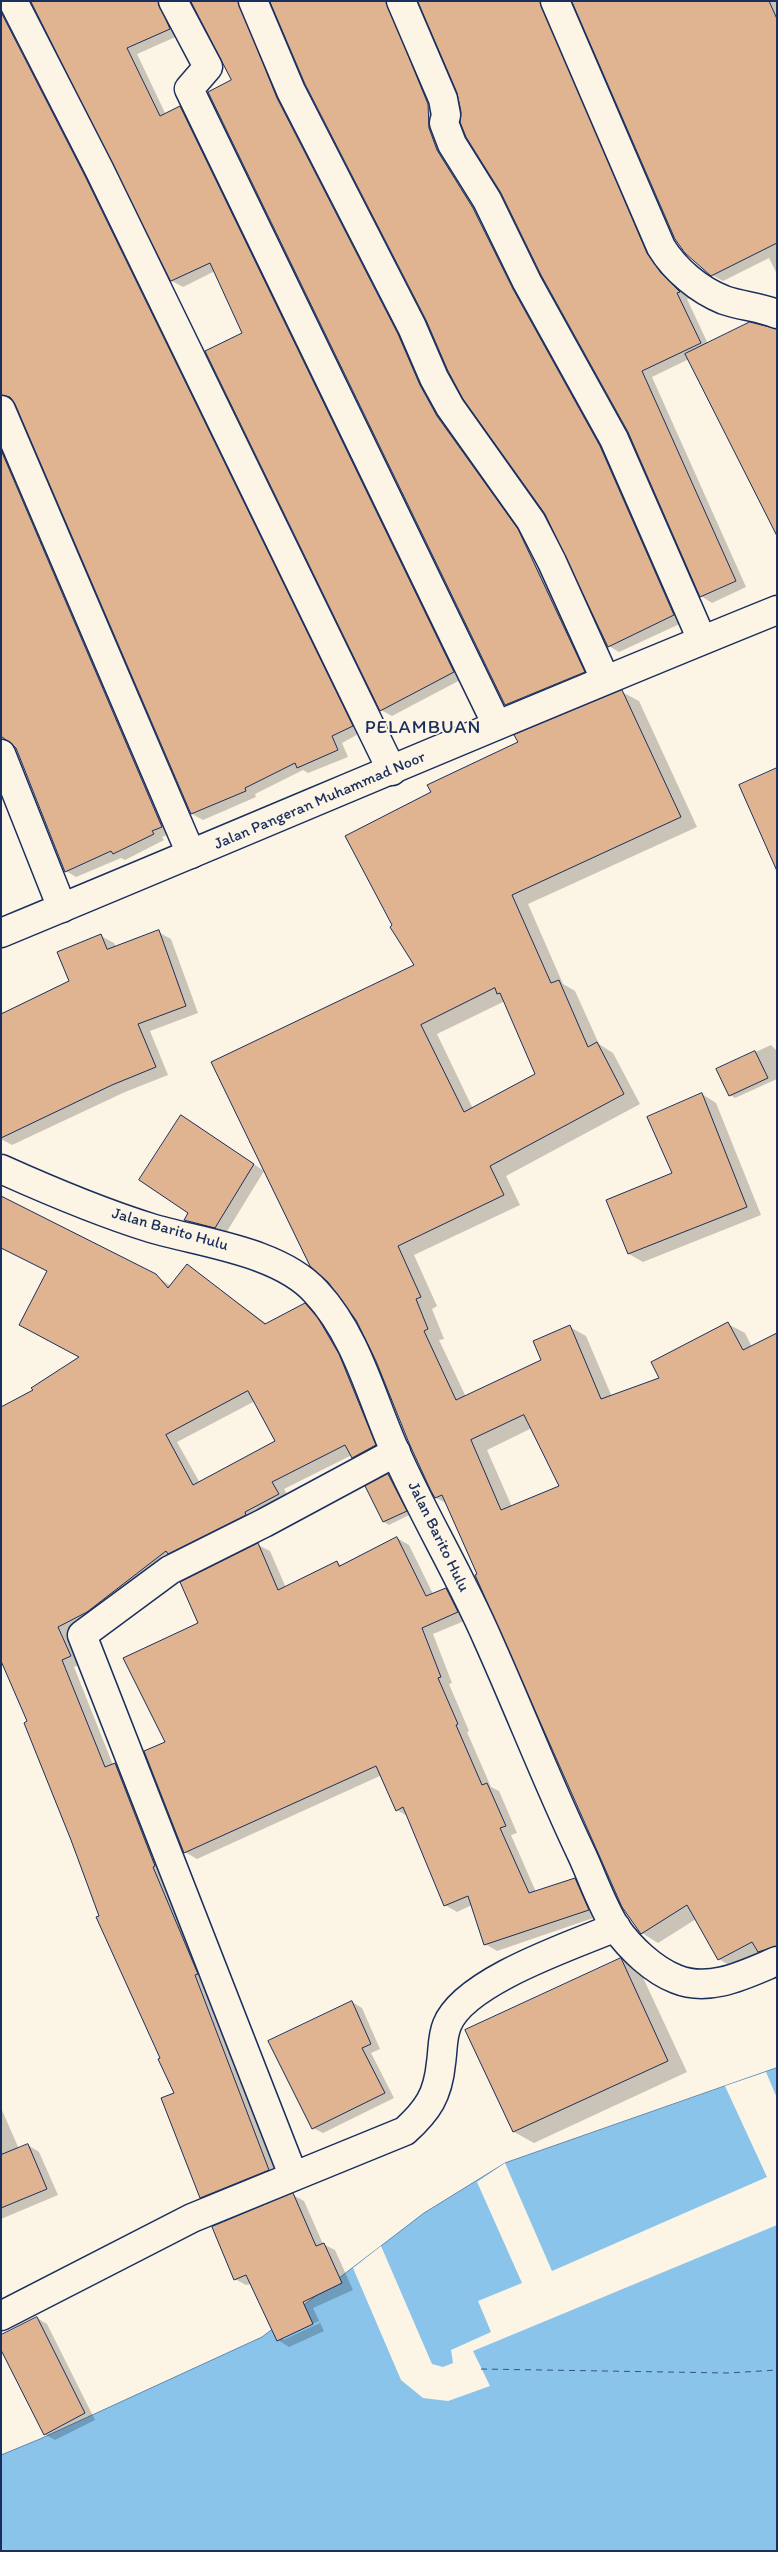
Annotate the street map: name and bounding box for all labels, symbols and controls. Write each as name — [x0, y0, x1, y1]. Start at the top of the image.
district label: PELAMBUAN — [363, 717, 483, 739]
street label: Jalan Pangeran Muhammad Noor — [211, 748, 429, 854]
street label: Jalan Barito Hulu — [110, 1204, 230, 1256]
street label: Jalan Barito Hulu — [403, 1479, 473, 1595]

